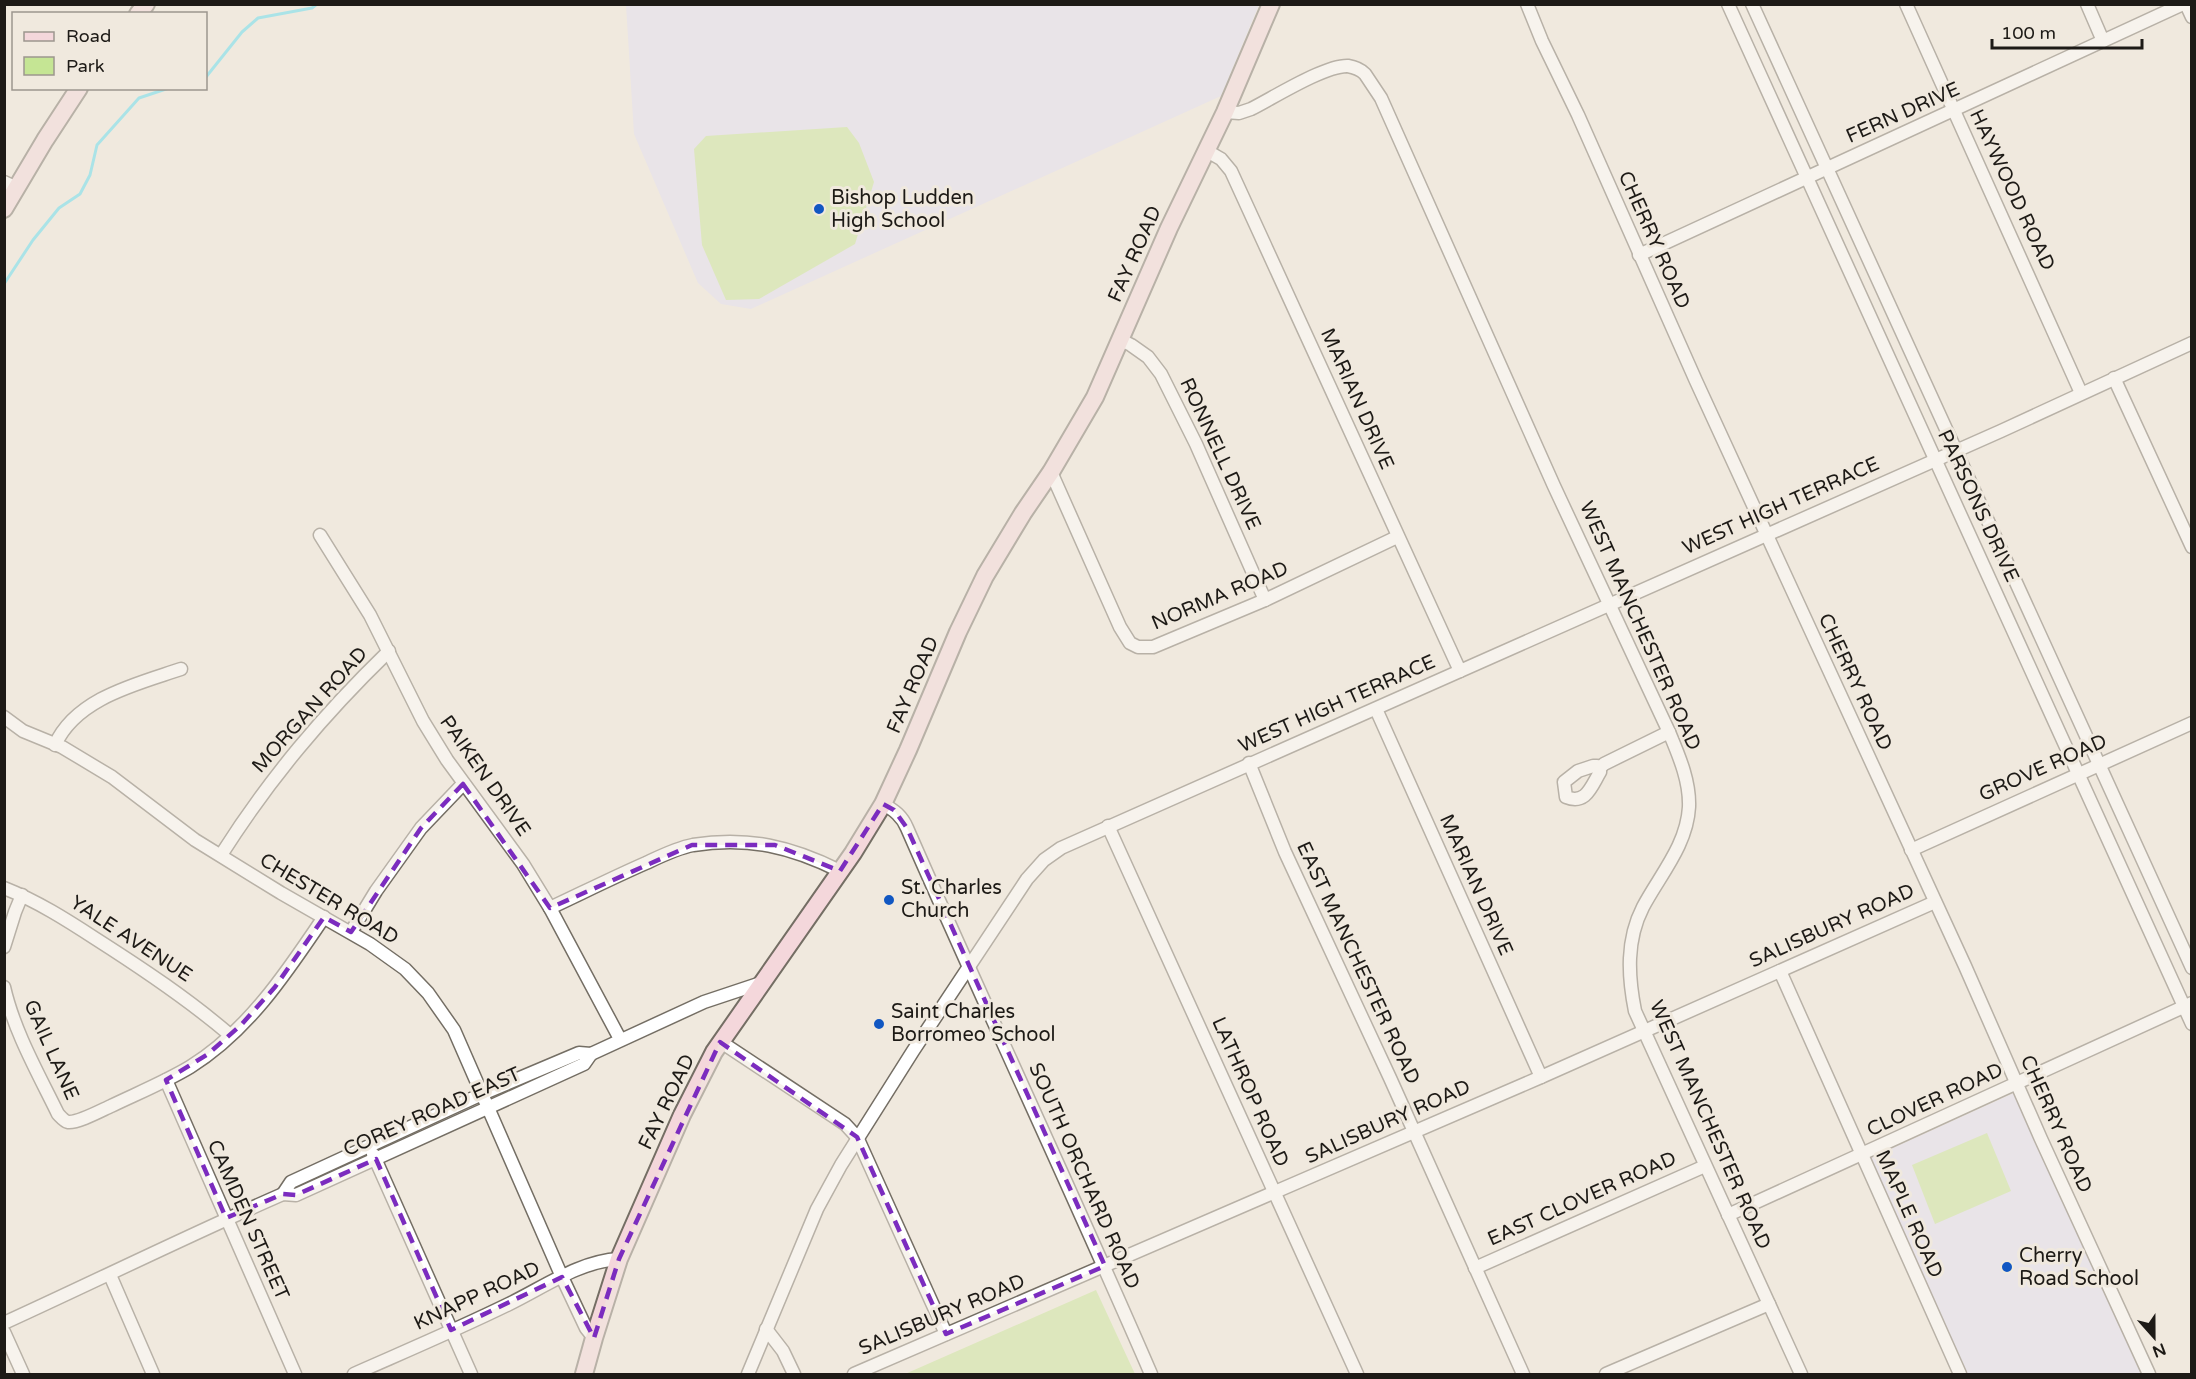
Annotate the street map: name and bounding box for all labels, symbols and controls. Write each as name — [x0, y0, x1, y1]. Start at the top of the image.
legend — [12, 12, 207, 90]
scale bar — [1992, 12, 2142, 50]
text: 100 m — [2001, 22, 2056, 44]
text: Road — [66, 25, 111, 47]
text: Park — [66, 55, 105, 77]
street label: FERN DRIVE — [1842, 77, 1964, 149]
street label: HAYWOOD ROAD — [1964, 106, 2060, 274]
street label: CHERRY ROAD — [1613, 167, 1695, 313]
place label: Bishop Ludden High School — [831, 186, 974, 233]
marker: Bishop Ludden High School — [812, 202, 826, 216]
street label: FAY ROAD — [1103, 202, 1167, 306]
street label: MARIAN DRIVE — [1315, 325, 1399, 473]
street label: RONNELL DRIVE — [1174, 374, 1266, 534]
street label: PARSONS DRIVE — [1932, 426, 2024, 586]
street label: WEST HIGH TERRACE — [1679, 452, 1883, 560]
street label: WEST MANCHESTER ROAD — [1574, 498, 1706, 754]
street label: NORMA ROAD — [1148, 556, 1292, 636]
street label: CHERRY ROAD — [1813, 610, 1897, 754]
street label: FAY ROAD — [882, 633, 944, 737]
street label: MORGAN ROAD — [247, 642, 373, 778]
street label: WEST HIGH TERRACE — [1235, 650, 1439, 758]
street label: PAIKEN DRIVE — [434, 711, 536, 841]
street label: GROVE ROAD — [1975, 729, 2111, 807]
street label: MARIAN DRIVE — [1434, 811, 1518, 959]
street label: EAST MANCHESTER ROAD — [1291, 838, 1425, 1088]
street label: CHESTER ROAD — [255, 848, 403, 950]
place label: St. Charles Church — [901, 876, 1002, 923]
street label: SALISBURY ROAD — [1746, 879, 1918, 973]
street label: YALE AVENUE — [65, 891, 197, 987]
marker: St. Charles Church — [882, 893, 896, 907]
street label: GAIL LANE — [18, 996, 84, 1104]
street label: WEST MANCHESTER ROAD — [1644, 997, 1776, 1253]
place label: Saint Charles Borromeo School — [891, 1000, 1056, 1047]
street label: LATHROP ROAD — [1206, 1013, 1294, 1171]
marker: Saint Charles Borromeo School — [872, 1017, 886, 1031]
street label: FAY ROAD — [634, 1050, 700, 1154]
street label: CHERRY ROAD — [2015, 1051, 2097, 1197]
street label: CLOVER ROAD — [1863, 1058, 2007, 1142]
street label: SOUTH ORCHARD ROAD — [1023, 1059, 1145, 1293]
street label: COREY ROAD EAST — [340, 1062, 524, 1162]
street label: SALISBURY ROAD — [1302, 1075, 1474, 1169]
street label: CAMDEN STREET — [202, 1136, 294, 1304]
street label: MAPLE ROAD — [1870, 1146, 1948, 1282]
street label: EAST CLOVER ROAD — [1484, 1147, 1680, 1251]
place label: Cherry Road School — [2019, 1244, 2139, 1291]
street label: KNAPP ROAD — [410, 1256, 544, 1336]
marker: Cherry Road School — [2000, 1260, 2014, 1274]
street label: SALISBURY ROAD — [855, 1269, 1029, 1361]
north arrow — [2124, 1307, 2184, 1367]
text: N — [2149, 1338, 2169, 1362]

